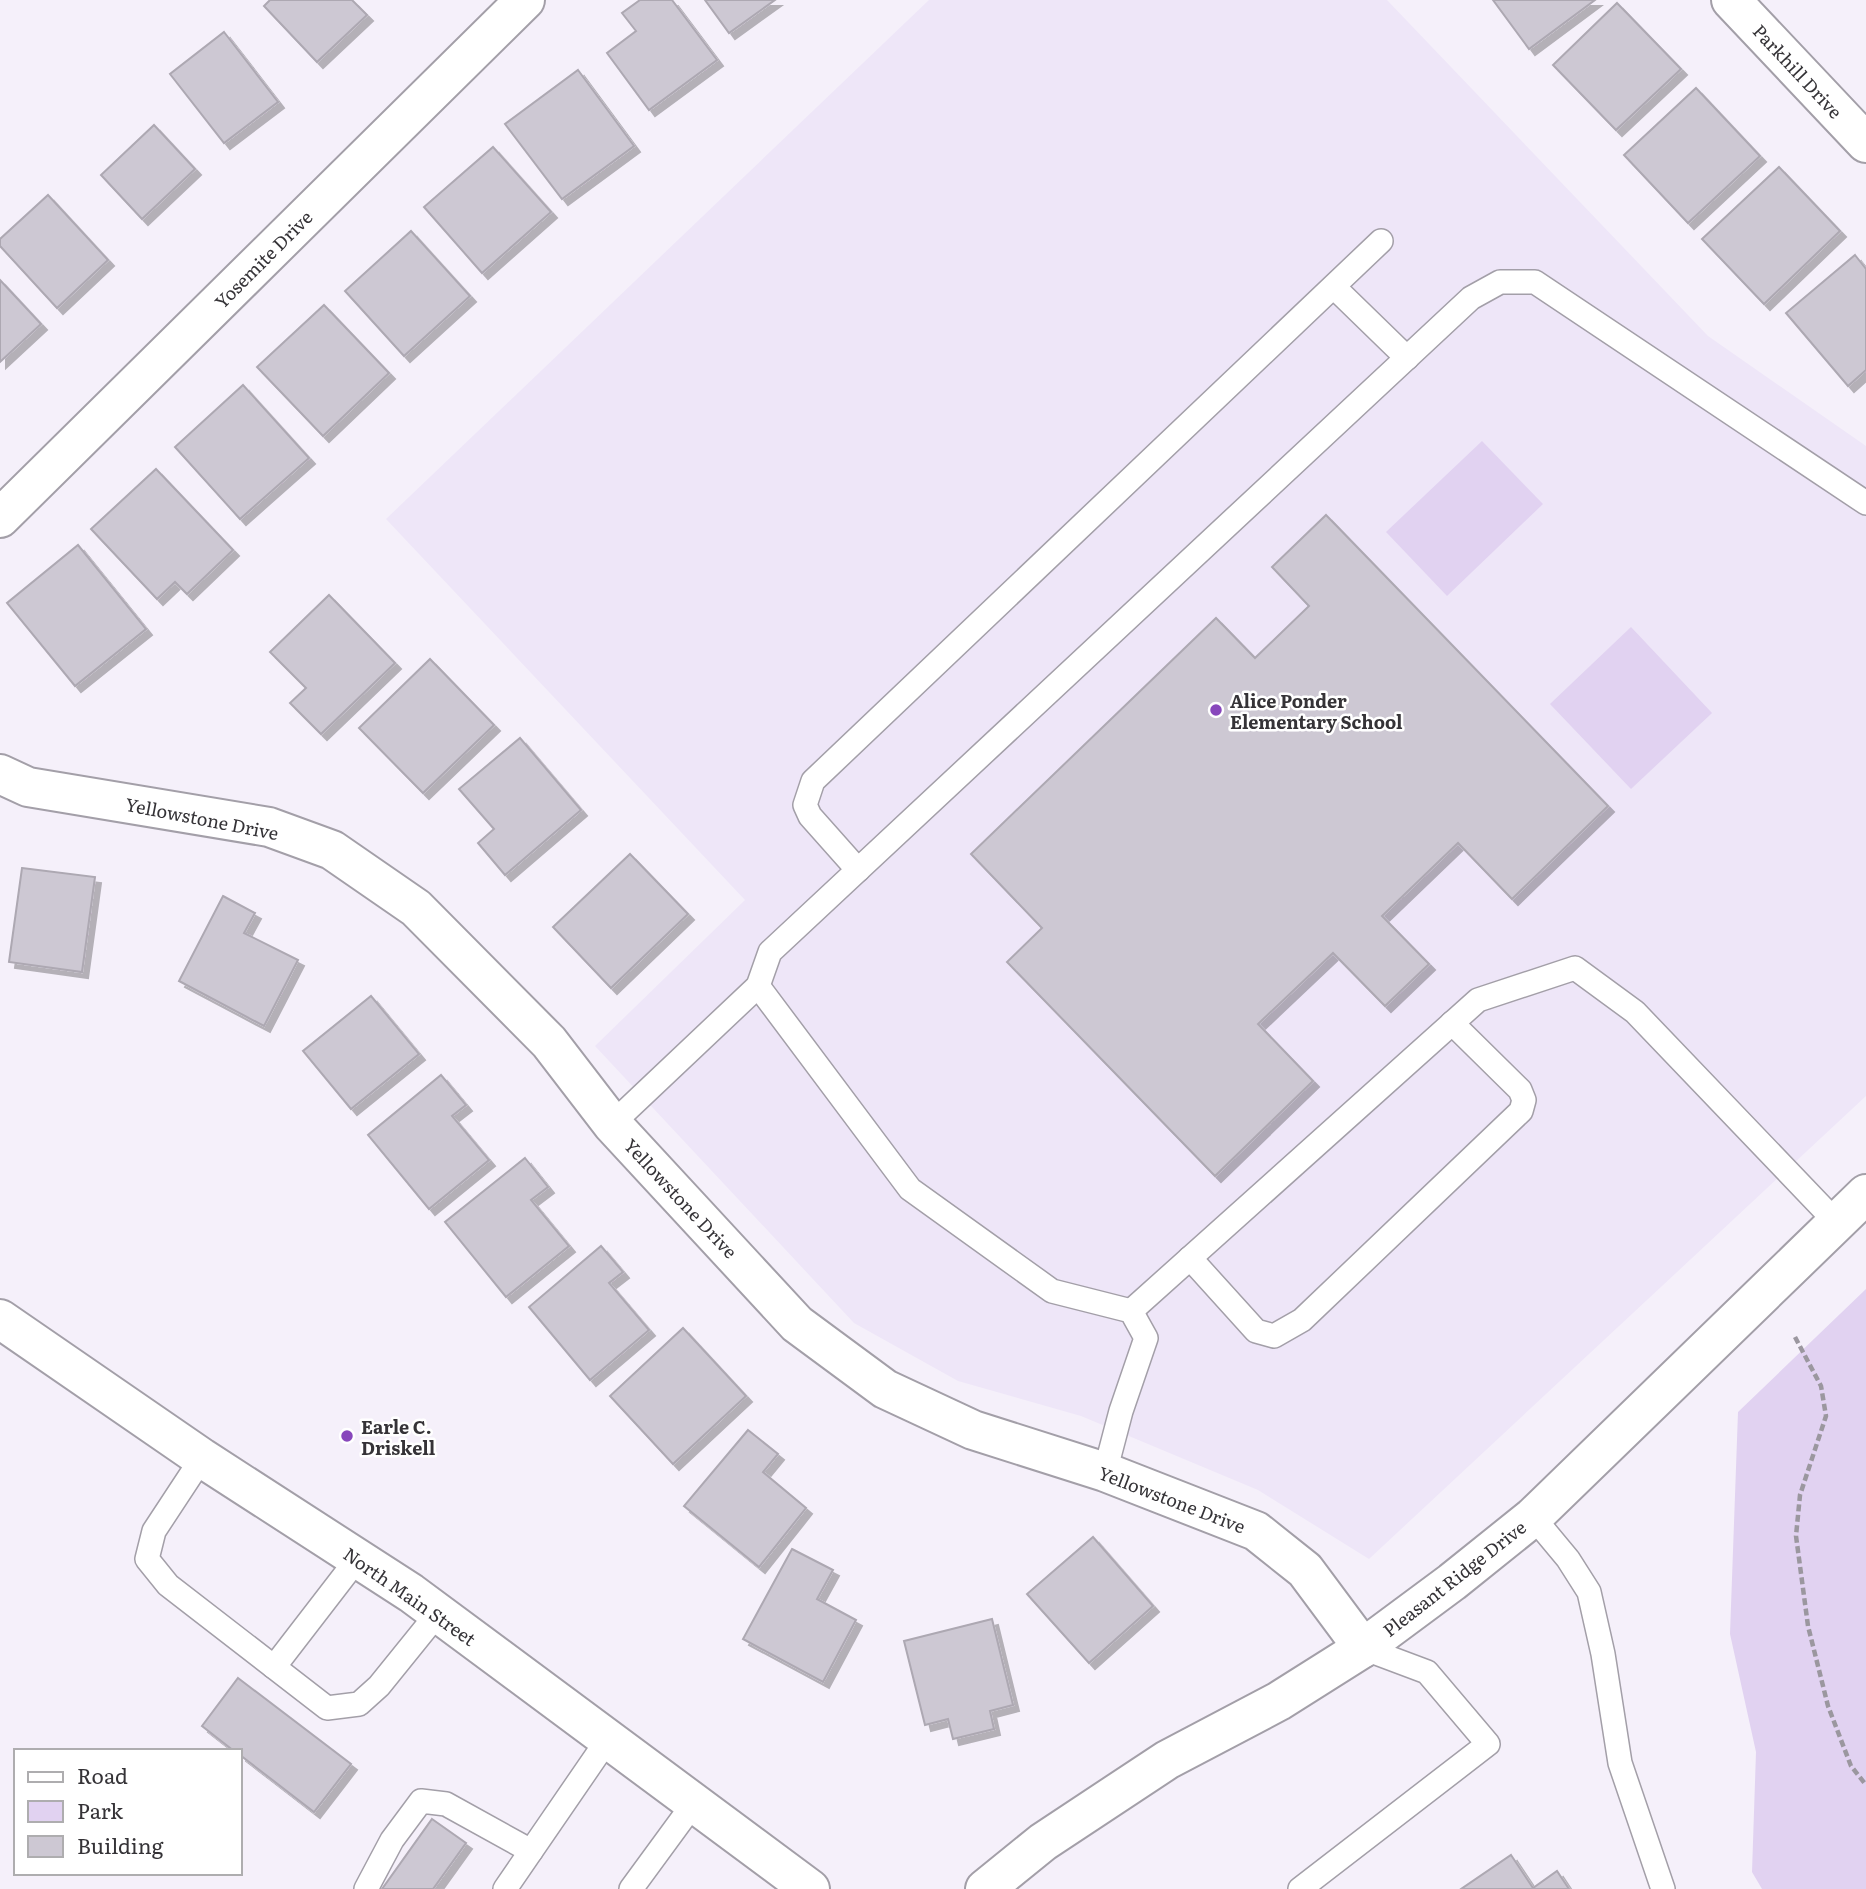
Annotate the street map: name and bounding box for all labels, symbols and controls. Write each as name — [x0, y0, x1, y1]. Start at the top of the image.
street label: Parkhill Drive — [1747, 18, 1849, 124]
street label: Yosemite Drive — [208, 204, 318, 314]
place label: Alice Ponder Elementary School — [1230, 687, 1403, 735]
marker: Alice Ponder Elementary School — [1208, 702, 1224, 718]
street label: Yellowstone Drive — [123, 790, 281, 846]
street label: Yellowstone Drive — [618, 1132, 744, 1264]
place label: Earle C. Driskell — [361, 1413, 436, 1461]
marker: Earle C. Driskell — [339, 1428, 355, 1444]
street label: Yellowstone Drive — [1095, 1459, 1249, 1539]
street label: Pleasant Ridge Drive — [1377, 1513, 1531, 1643]
street label: North Main Street — [338, 1540, 482, 1652]
legend — [14, 1749, 242, 1875]
text: Road — [77, 1759, 128, 1790]
text: Park — [77, 1794, 123, 1825]
text: Building — [77, 1829, 164, 1860]

